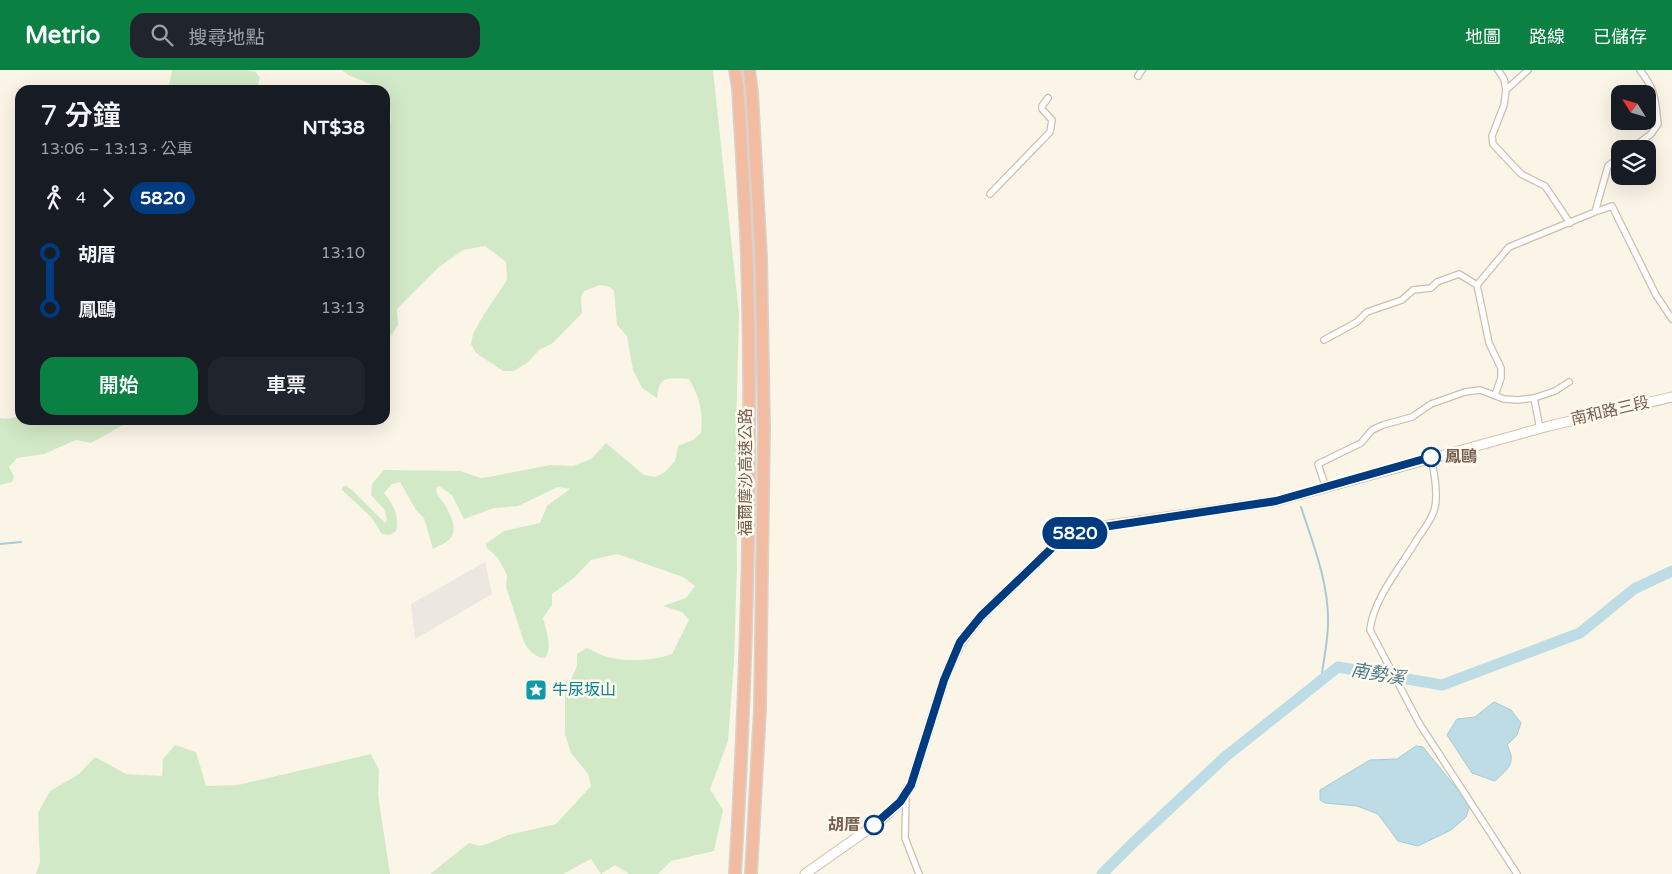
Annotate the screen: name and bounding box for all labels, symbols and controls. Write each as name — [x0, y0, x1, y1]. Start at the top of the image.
search box — [130, 13, 480, 58]
text: Metrio — [25, 21, 100, 50]
icon: search — [148, 21, 176, 49]
text: 地圖 — [1465, 26, 1501, 48]
text: 路線 — [1529, 26, 1565, 48]
text: 已儲存 — [1593, 26, 1647, 48]
text: 搜尋地點 — [188, 27, 264, 49]
north arrow — [1611, 85, 1656, 130]
map controls — [1611, 85, 1656, 185]
text: 7 分鐘 — [40, 99, 121, 133]
text: NT$38 — [303, 117, 365, 139]
text: 13:06 – 13:13 · 公車 — [40, 139, 192, 159]
button: layers — [1611, 140, 1656, 185]
icon: walk — [40, 184, 68, 212]
icon: forward — [94, 184, 122, 212]
text: 5820 — [140, 187, 185, 209]
text: 4 — [76, 188, 86, 208]
text: 13:10 — [321, 243, 365, 263]
text: 胡厝 — [78, 244, 116, 266]
text: 13:13 — [321, 298, 365, 318]
text: 鳳鷗 — [78, 299, 116, 321]
button: 開始 — [40, 357, 198, 415]
button: 車票 — [208, 357, 365, 415]
street label: 南和路三段 — [1569, 392, 1651, 430]
street label: 福爾摩沙高速公路 — [736, 408, 756, 536]
marker: 鳳鷗 — [1421, 447, 1441, 467]
place label: 鳳鷗 — [1445, 447, 1477, 467]
line badge: 5820 — [1040, 517, 1110, 549]
text: 5820 — [1052, 522, 1098, 544]
water label: 南勢溪 — [1350, 658, 1409, 690]
place icon: 牛尿坂山 — [524, 678, 548, 702]
place label: 牛尿坂山 — [552, 680, 616, 700]
place label: 胡厝 — [828, 815, 860, 835]
marker: 胡厝 — [864, 815, 884, 835]

